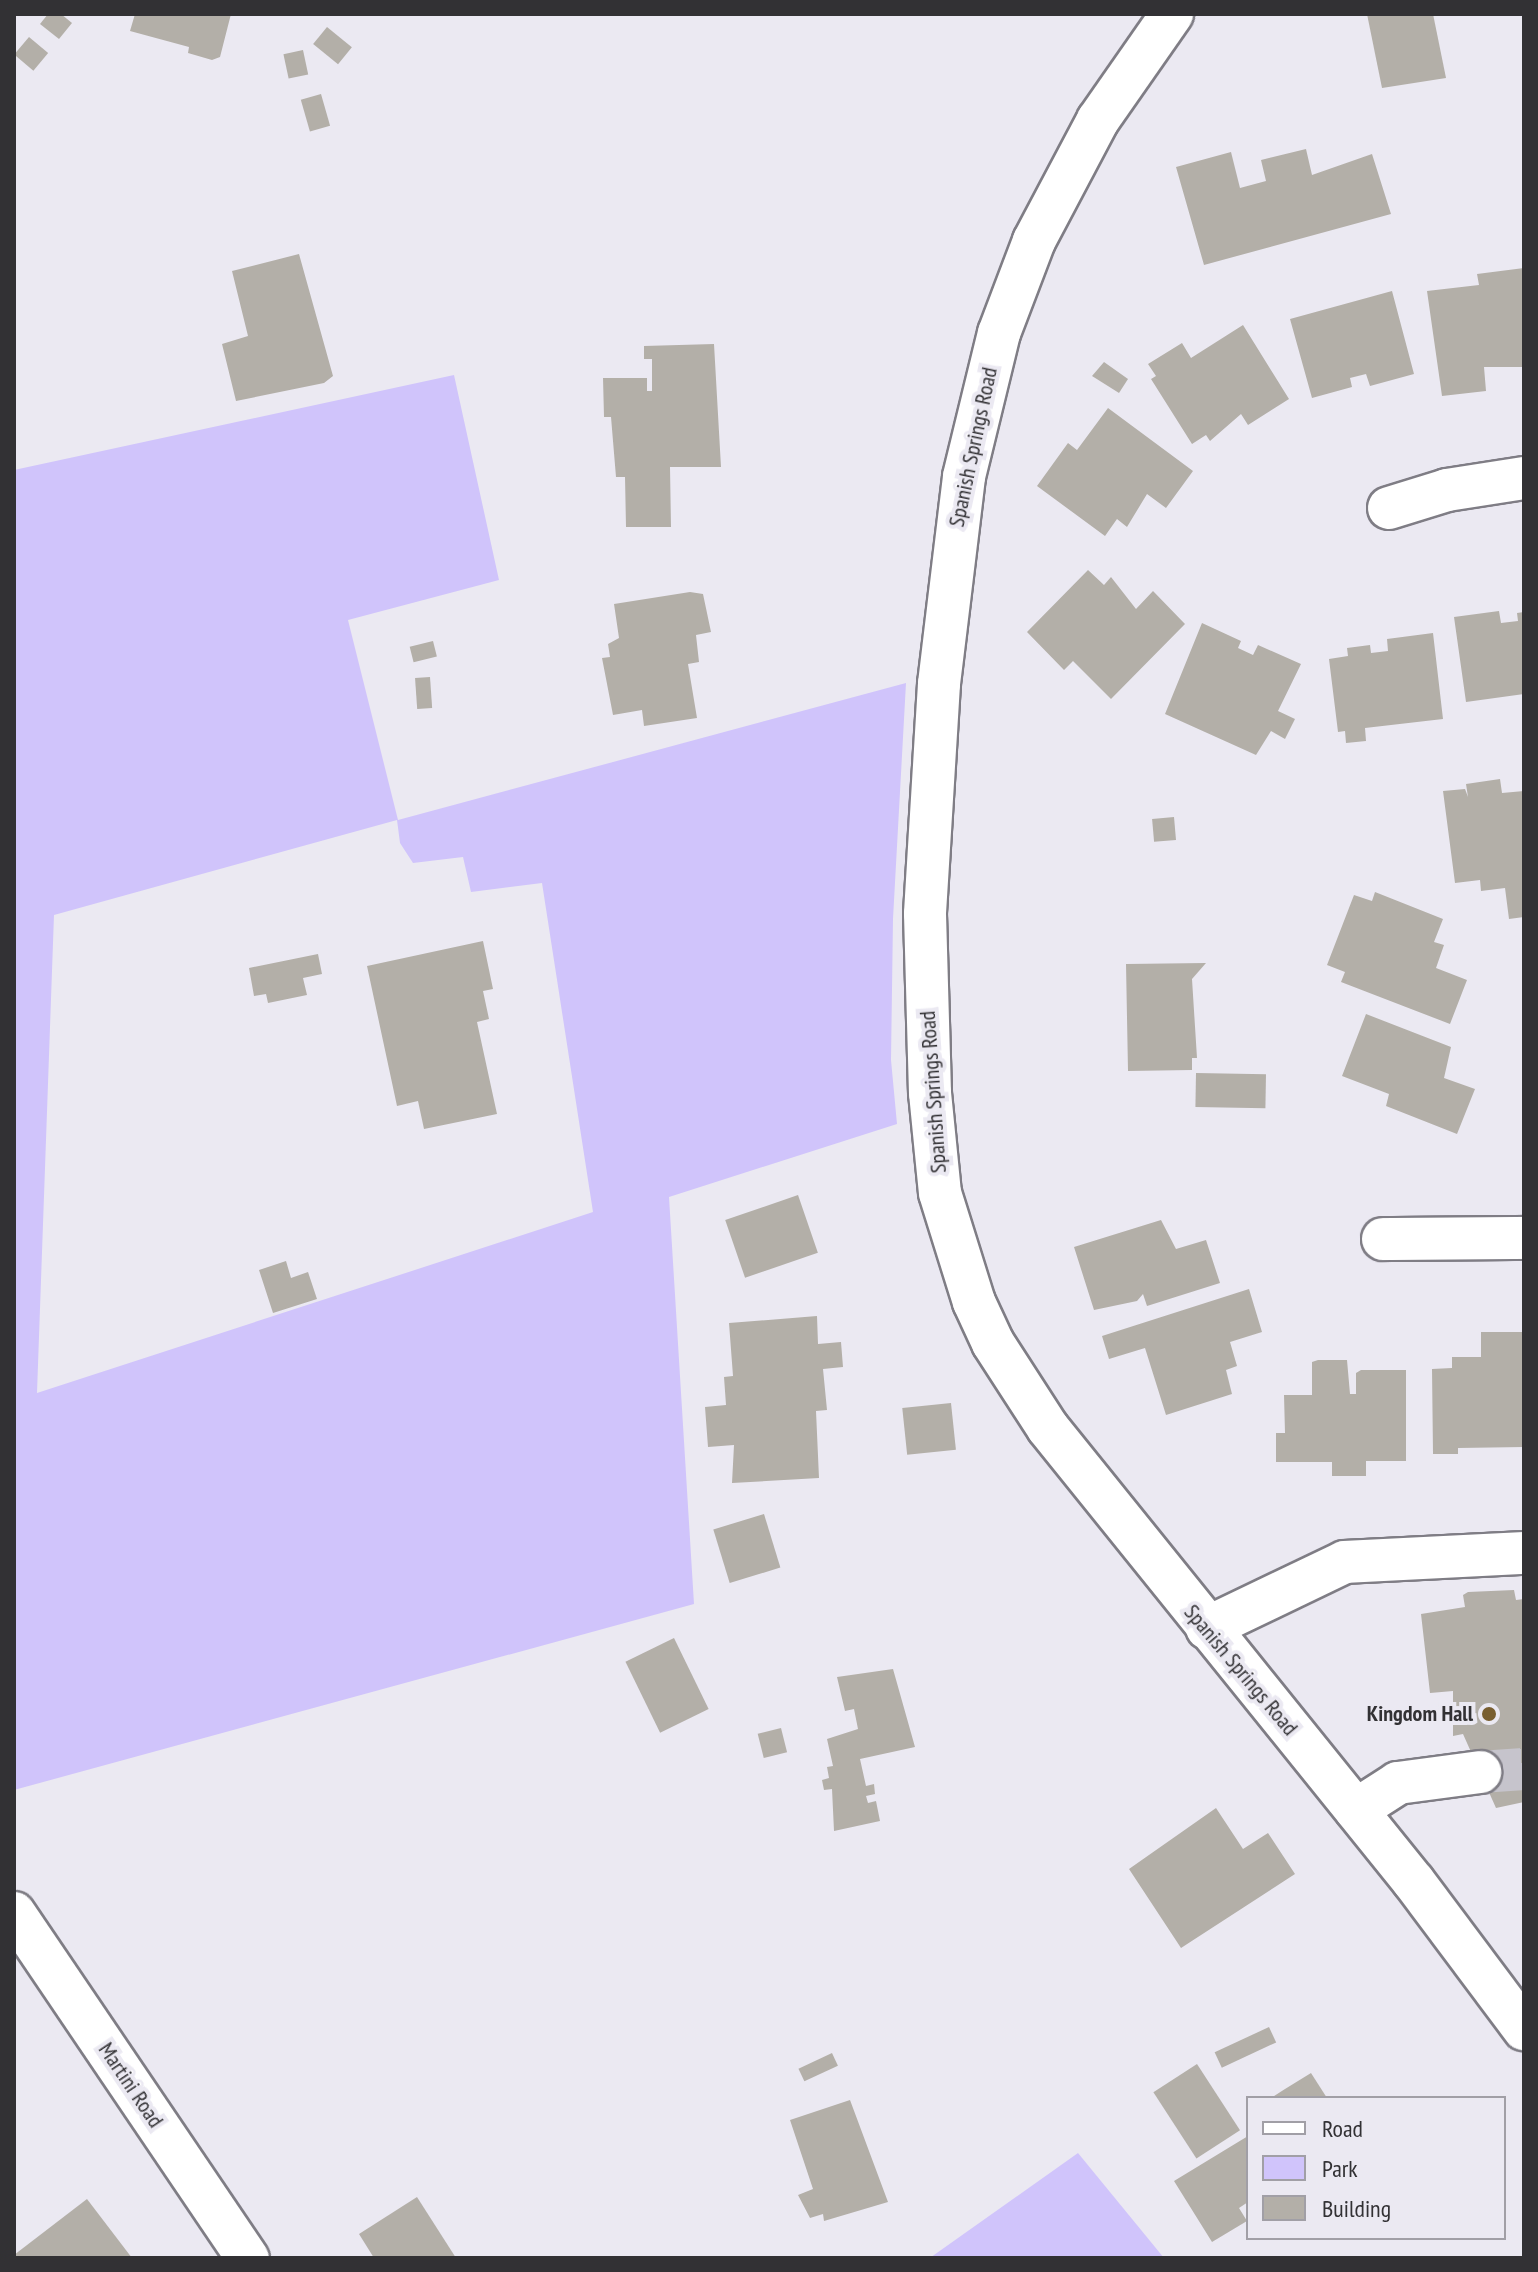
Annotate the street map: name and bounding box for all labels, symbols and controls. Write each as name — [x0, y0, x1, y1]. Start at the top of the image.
street label: Spanish Springs Road — [943, 365, 1003, 529]
street label: Spanish Springs Road — [914, 1010, 952, 1174]
street label: Spanish Springs Road — [1179, 1599, 1303, 1741]
place label: Kingdom Hall — [1367, 1701, 1473, 1727]
marker: Kingdom Hall — [1480, 1705, 1498, 1723]
street label: Martini Road — [93, 2037, 169, 2133]
legend — [1246, 2096, 1506, 2240]
text: Road — [1322, 2113, 1363, 2144]
text: Park — [1322, 2153, 1358, 2184]
text: Building — [1322, 2193, 1391, 2224]

